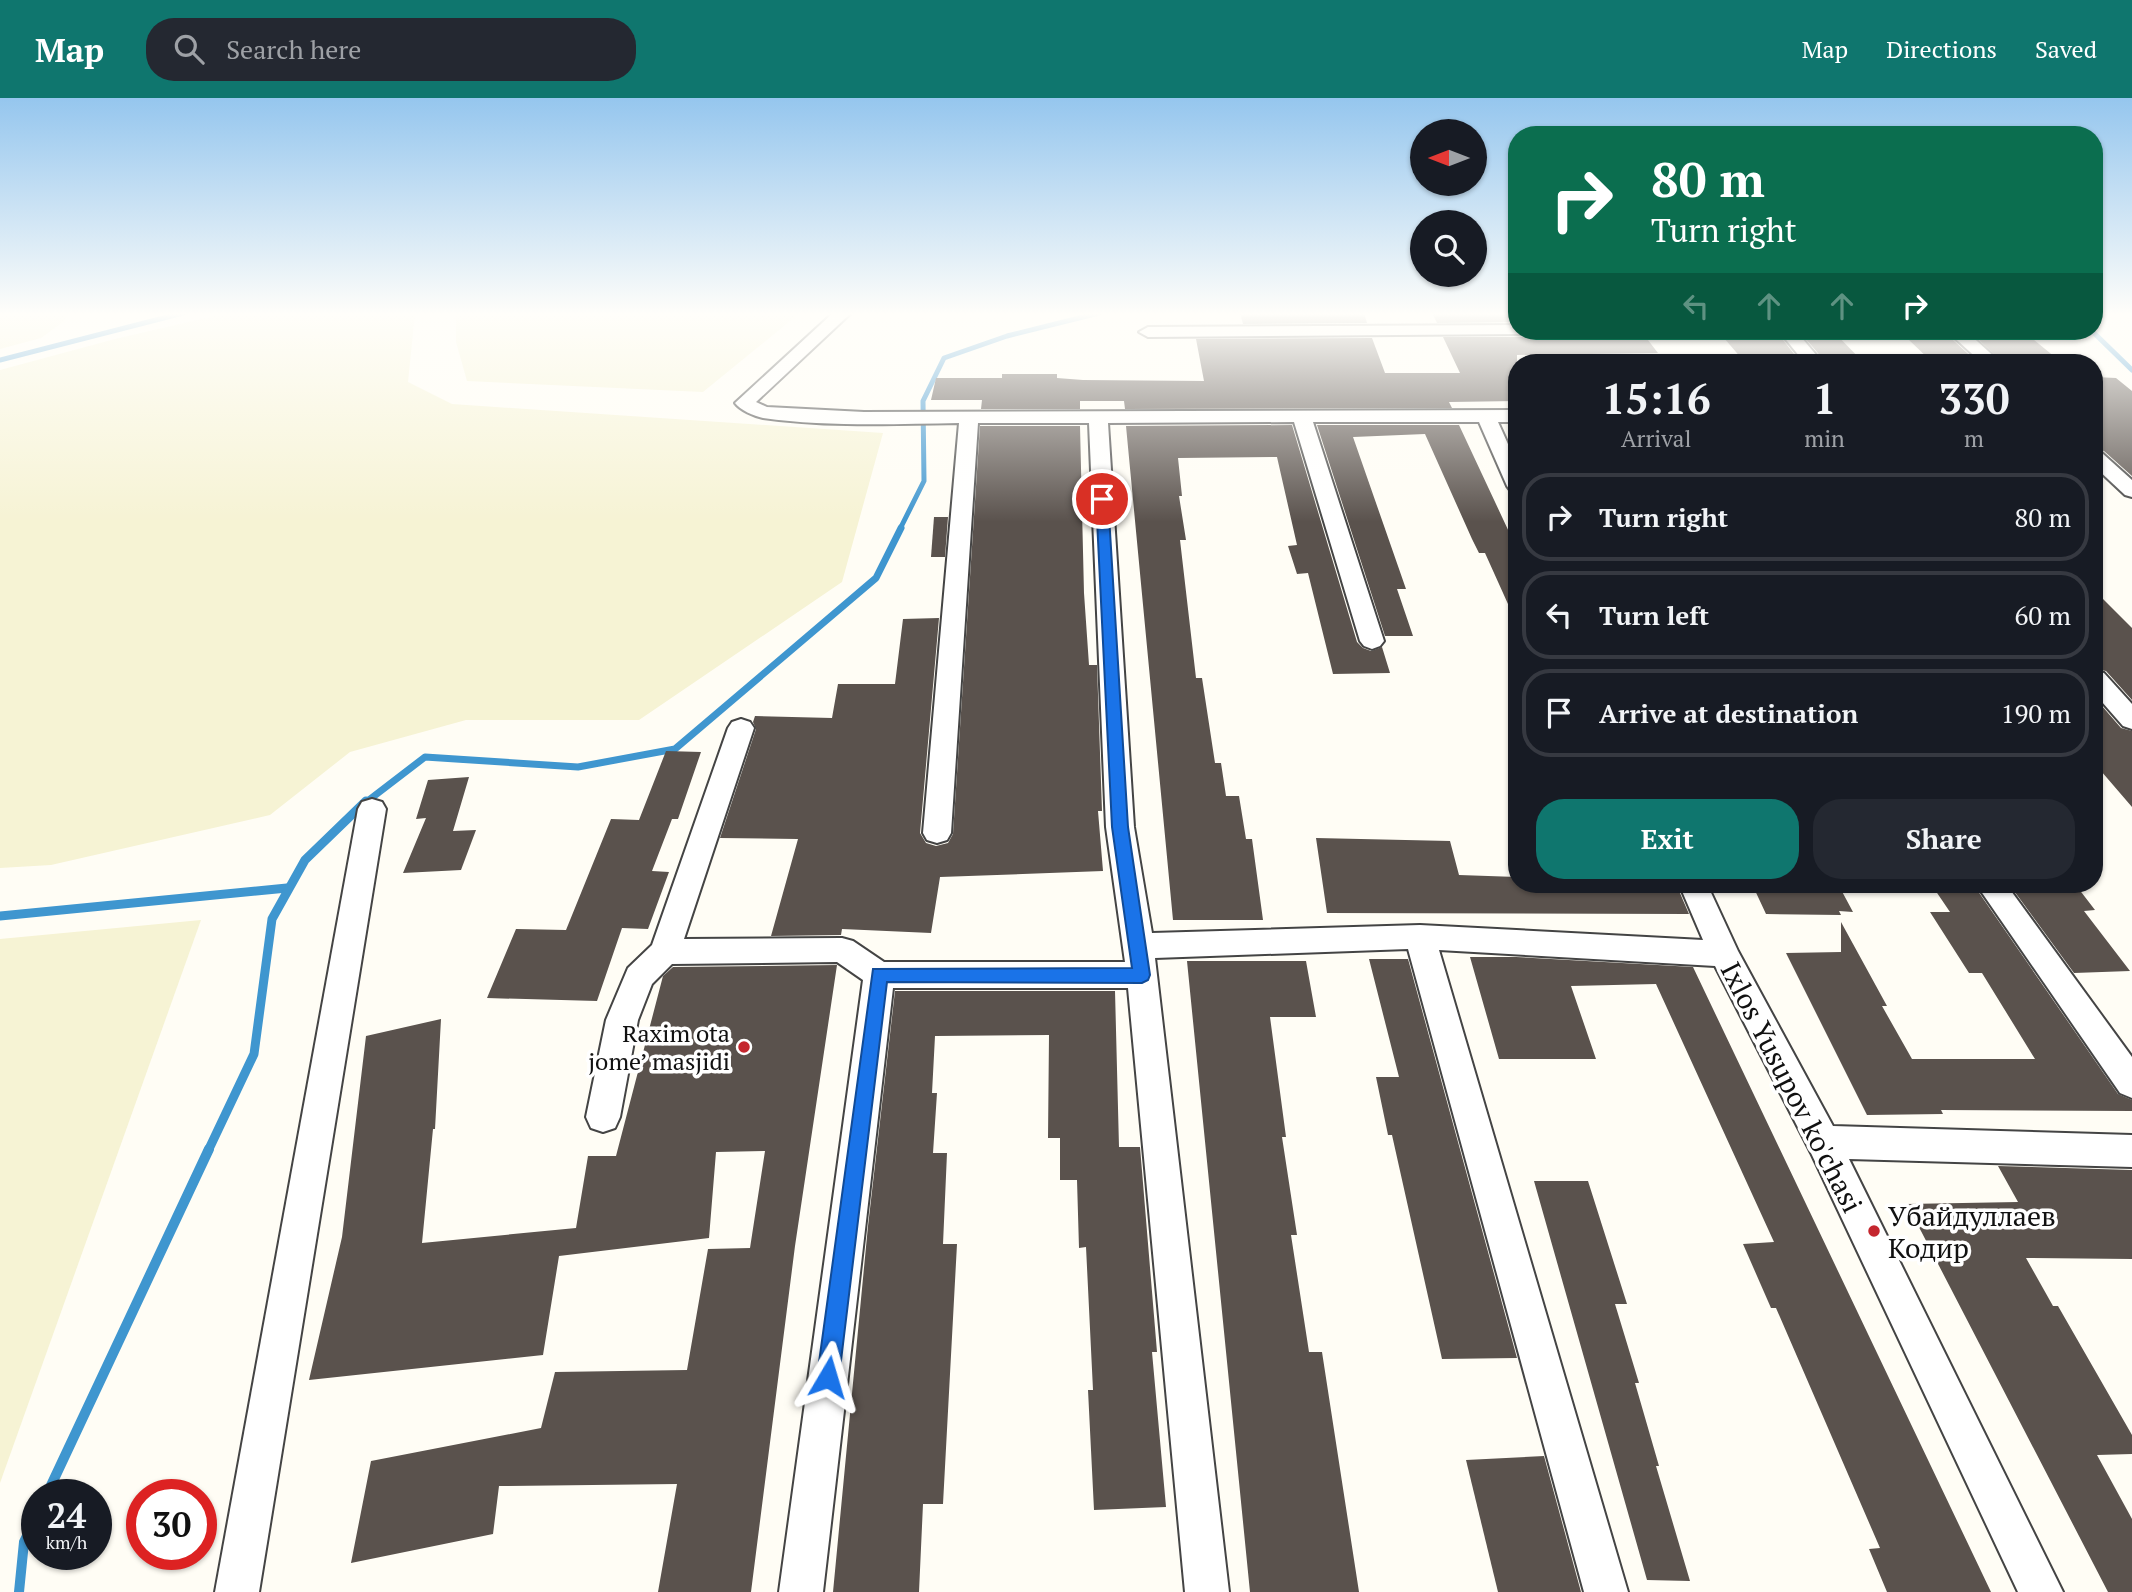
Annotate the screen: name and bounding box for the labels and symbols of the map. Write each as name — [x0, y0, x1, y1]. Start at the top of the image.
north arrow — [1410, 119, 1488, 196]
pin — [1072, 469, 1132, 529]
street label: Ixlos Yusupov ko'chasi — [1713, 955, 1871, 1219]
place label: Raxim ota jome’ masjidi — [588, 1017, 730, 1077]
marker: Raxim ota jome’ masjidi — [736, 1039, 752, 1055]
place label: Убайдуллаев Кодир — [1888, 1197, 2056, 1266]
marker: Убайдуллаев Кодир — [1866, 1223, 1882, 1239]
position arrow — [791, 1340, 865, 1414]
speed limit sign: 30 — [126, 1479, 217, 1570]

